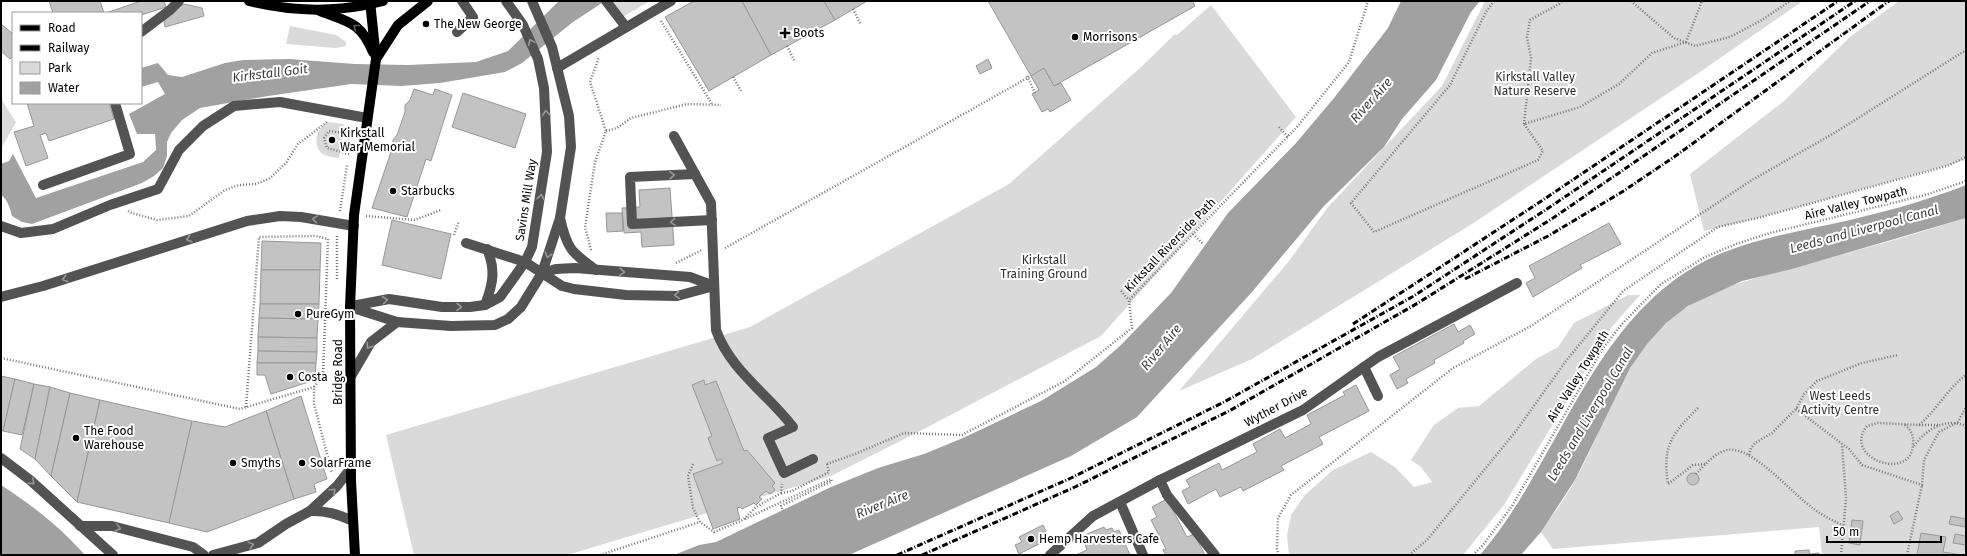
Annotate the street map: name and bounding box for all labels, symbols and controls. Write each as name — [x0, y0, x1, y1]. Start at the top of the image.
legend — [12, 12, 142, 104]
place label: The New George — [434, 17, 522, 31]
marker: The New George — [421, 19, 431, 29]
text: Road — [48, 21, 76, 35]
one-way arrow — [353, 24, 360, 31]
place label: Boots — [793, 26, 825, 40]
marker: Boots — [780, 28, 790, 38]
place label: Morrisons — [1083, 30, 1138, 44]
marker: Morrisons — [1070, 32, 1080, 42]
one-way arrow — [528, 38, 536, 46]
text: Railway — [48, 41, 89, 55]
text: Park — [48, 61, 72, 75]
water label: Kirkstall Goit — [232, 61, 309, 85]
park label: Kirkstall Valley Nature Reserve — [1494, 70, 1576, 98]
water label: River Aire — [1347, 74, 1395, 125]
text: Water — [48, 81, 80, 95]
one-way arrow — [541, 110, 550, 116]
place label: Kirkstall War Memorial — [340, 126, 415, 154]
marker: Kirkstall War Memorial — [327, 135, 337, 145]
street label: Savins Mill Way — [513, 158, 539, 242]
one-way arrow — [669, 171, 675, 179]
street label: Aire Valley Towpath — [1803, 183, 1909, 223]
place label: Starbucks — [401, 184, 455, 198]
marker: Starbucks — [388, 186, 398, 196]
one-way arrow — [537, 194, 545, 201]
street label: Kirkstall Riverside Path — [1121, 195, 1219, 295]
water label: Leeds and Liverpool Canal — [1788, 202, 1940, 256]
one-way arrow — [312, 216, 318, 224]
one-way arrow — [670, 218, 676, 226]
one-way arrow — [185, 234, 192, 243]
one-way arrow — [544, 252, 552, 259]
park label: Kirkstall Training Ground — [1001, 253, 1087, 281]
one-way arrow — [619, 268, 625, 277]
one-way arrow — [62, 275, 69, 283]
one-way arrow — [674, 291, 680, 300]
one-way arrow — [382, 296, 388, 305]
one-way arrow — [456, 303, 462, 311]
place label: PureGym — [306, 307, 354, 321]
marker: PureGym — [293, 309, 303, 319]
water label: River Aire — [1138, 321, 1185, 373]
street label: Aire Valley Towpath — [1544, 328, 1612, 424]
street label: Bridge Road — [331, 339, 345, 405]
one-way arrow — [366, 342, 374, 349]
water label: Leeds and Liverpool Canal — [1544, 344, 1636, 483]
place label: Costa — [298, 370, 328, 384]
marker: Costa — [285, 372, 295, 382]
street label: Wyther Drive — [1242, 384, 1310, 430]
park label: West Leeds Activity Centre — [1801, 389, 1879, 417]
place label: The Food Warehouse — [84, 424, 144, 452]
marker: The Food Warehouse — [71, 433, 81, 443]
place label: Smyths — [241, 456, 281, 470]
place label: SolarFrame — [310, 456, 371, 470]
marker: Smyths — [228, 458, 238, 468]
marker: SolarFrame — [297, 458, 307, 468]
one-way arrow — [27, 477, 35, 484]
water label: River Aire — [854, 487, 911, 521]
one-way arrow — [328, 488, 336, 496]
scale bar — [1827, 518, 1941, 544]
one-way arrow — [115, 523, 122, 531]
text: 50 m — [1833, 525, 1859, 539]
place label: Hemp Harvesters Cafe — [1039, 532, 1159, 546]
marker: Hemp Harvesters Cafe — [1026, 534, 1036, 544]
one-way arrow — [247, 541, 254, 550]

